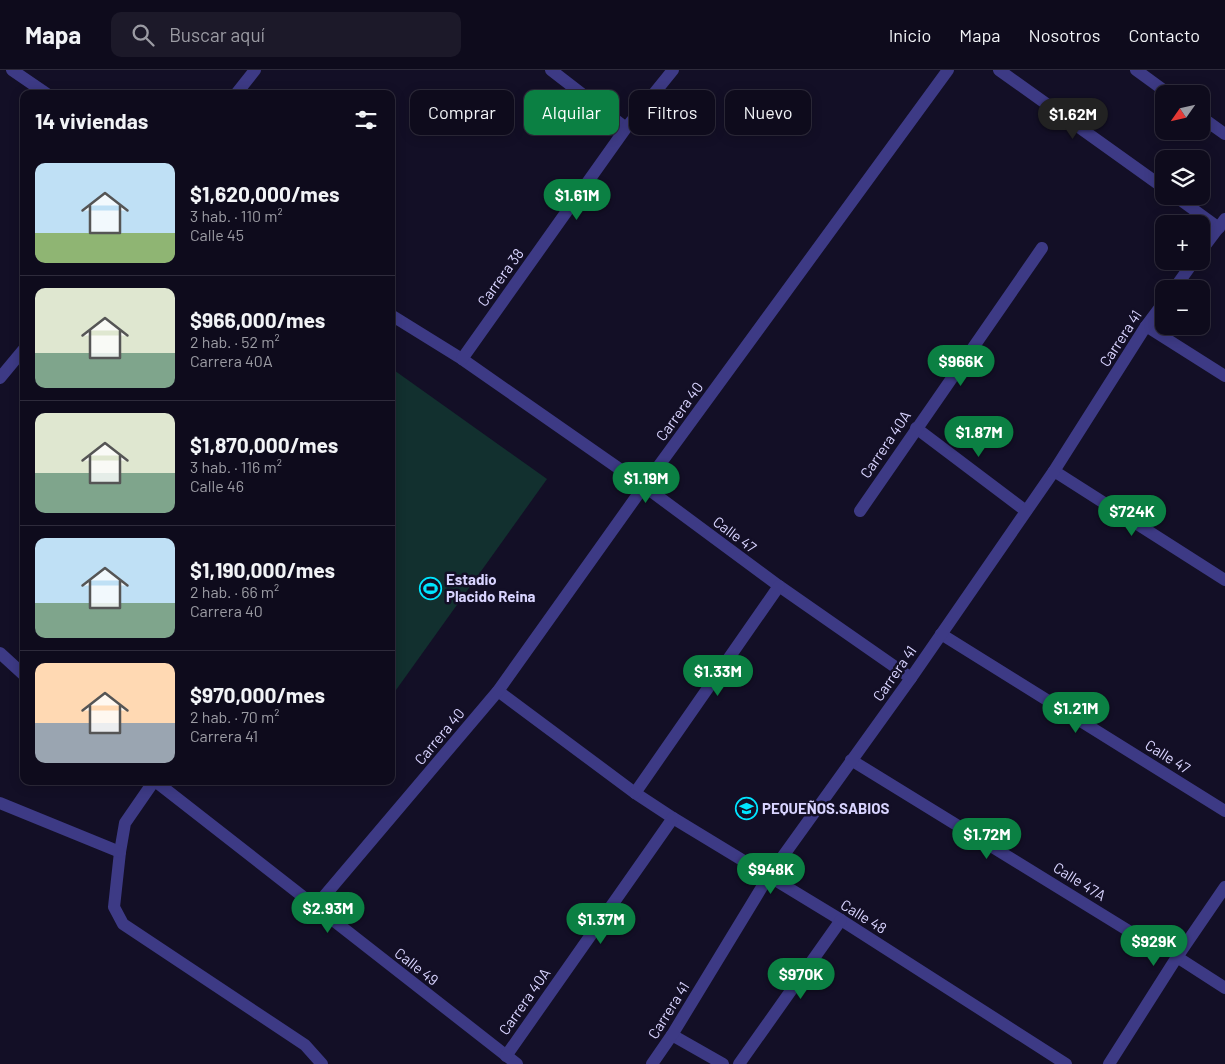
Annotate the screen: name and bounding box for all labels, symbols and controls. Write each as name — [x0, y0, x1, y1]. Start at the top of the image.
search box — [111, 12, 461, 57]
text: Mapa — [25, 20, 81, 49]
icon: search — [129, 21, 157, 49]
text: Buscar aquí — [169, 23, 265, 46]
text: Inicio — [889, 24, 931, 46]
text: Mapa — [959, 24, 1001, 46]
text: Nosotros — [1029, 24, 1100, 46]
text: Contacto — [1128, 24, 1200, 46]
north arrow — [1155, 85, 1210, 140]
map controls — [1155, 85, 1210, 335]
chip: Comprar — [410, 90, 514, 135]
chip: Alquilar — [524, 90, 619, 135]
chip: Filtros — [629, 90, 715, 135]
chip: Nuevo — [725, 90, 811, 135]
pin: $1.62M — [1032, 98, 1114, 140]
text: $1.62M — [1049, 104, 1097, 123]
icon: filters — [352, 106, 380, 134]
text: 14 viviendas — [35, 108, 148, 133]
button: layers — [1155, 150, 1210, 205]
pin: $1.61M — [536, 178, 618, 221]
text: $1,620,000/mes — [190, 181, 340, 206]
icon: home — [75, 183, 135, 243]
text: $1.61M — [555, 185, 599, 204]
text: 3 hab. · 110 m² — [190, 206, 283, 225]
button: + — [1155, 215, 1210, 270]
text: Calle 45 — [190, 225, 244, 244]
street label: Carrera 38 — [473, 245, 527, 309]
button: − — [1155, 280, 1210, 335]
street label: Carrera 41 — [1095, 306, 1145, 370]
text: $966,000/mes — [190, 307, 325, 332]
icon: home — [75, 308, 135, 368]
text: 2 hab. · 52 m² — [190, 332, 280, 351]
pin: $966K — [926, 344, 996, 387]
text: Carrera 40A — [190, 351, 273, 370]
text: $966K — [939, 351, 983, 370]
street label: Carrera 40 — [652, 378, 706, 444]
street label: Carrera 40A — [856, 407, 914, 481]
pin: $1.87M — [938, 416, 1020, 458]
text: $1.87M — [955, 422, 1003, 441]
text: $1,870,000/mes — [190, 432, 338, 457]
icon: home — [75, 433, 135, 493]
text: 3 hab. · 116 m² — [190, 457, 282, 476]
pin: $1.19M — [605, 462, 687, 504]
text: $1.19M — [624, 468, 668, 487]
text: Calle 46 — [190, 476, 244, 495]
pin: $724K — [1097, 494, 1167, 537]
text: $724K — [1109, 501, 1155, 520]
street label: Calle 47 — [710, 512, 760, 556]
text: $1,190,000/mes — [190, 557, 335, 582]
icon: home — [75, 558, 135, 618]
place label: Estadio Placido Reina — [446, 570, 536, 605]
sports icon: Estadio Placido Reina — [418, 576, 442, 600]
text: 2 hab. · 66 m² — [190, 582, 279, 601]
text: Carrera 40 — [190, 601, 263, 620]
street label: Carrera 41 — [868, 642, 920, 704]
pin: $1.33M — [677, 654, 759, 697]
text: $1.33M — [694, 661, 742, 680]
text: $970,000/mes — [190, 682, 325, 707]
icon: home — [75, 683, 135, 743]
pin: $1.21M — [1035, 692, 1117, 734]
text: $1.21M — [1053, 698, 1099, 717]
street label: Carrera 40 — [410, 704, 468, 768]
text: 2 hab. · 70 m² — [190, 707, 279, 726]
text: Carrera 41 — [190, 726, 258, 745]
street label: Calle 47 — [1142, 735, 1194, 777]
school or university icon: PEQUEÑOS.SABIOS — [734, 796, 758, 820]
place label: PEQUEÑOS.SABIOS — [762, 799, 890, 817]
pin: $1.72M — [946, 818, 1028, 860]
text: $1.72M — [963, 824, 1011, 843]
pin: $948K — [736, 852, 806, 895]
street label: Calle 47A — [1050, 858, 1110, 904]
text: $948K — [748, 859, 794, 878]
pin: $2.93M — [287, 892, 369, 934]
street label: Calle 48 — [838, 895, 890, 937]
text: $2.93M — [302, 898, 354, 917]
pin: $1.37M — [560, 902, 642, 945]
text: $1.37M — [577, 909, 625, 928]
pin: $929K — [1119, 924, 1189, 967]
text: $929K — [1131, 931, 1177, 950]
street label: Calle 49 — [392, 943, 442, 989]
pin: $970K — [766, 958, 836, 1000]
street label: Carrera 40A — [494, 964, 554, 1038]
text: $970K — [779, 964, 823, 983]
street label: Carrera 41 — [643, 978, 693, 1042]

